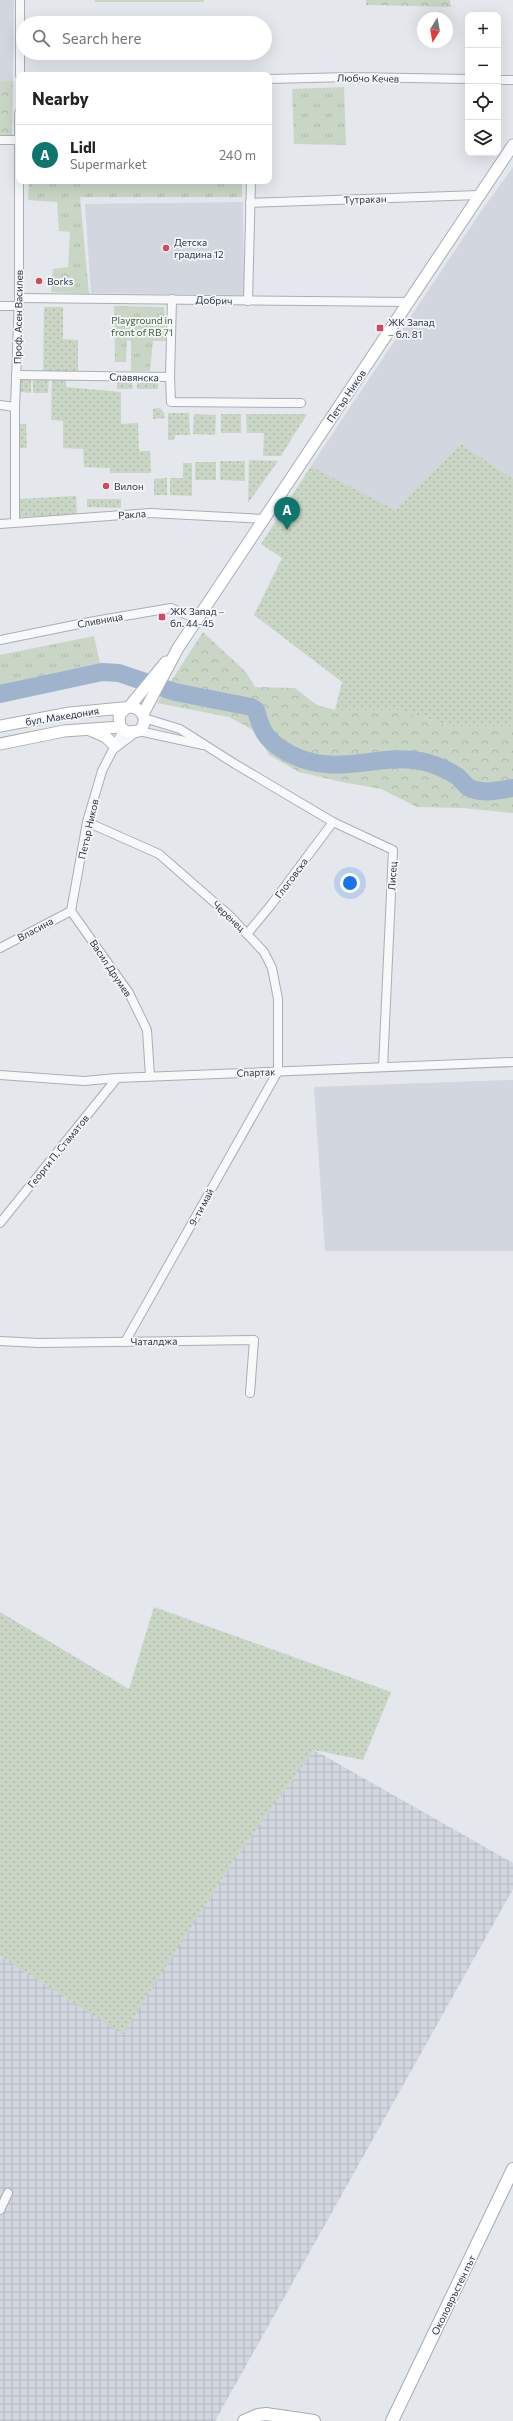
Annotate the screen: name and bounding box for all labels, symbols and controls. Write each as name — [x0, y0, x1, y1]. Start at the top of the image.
north arrow — [417, 12, 453, 48]
map controls — [465, 12, 501, 156]
button: + — [465, 12, 501, 48]
search box — [16, 16, 272, 60]
icon: search — [30, 27, 52, 49]
text: Search here — [62, 29, 141, 47]
button: − — [465, 48, 501, 84]
street label: Любчо Кечев — [337, 71, 399, 85]
button: locate — [465, 84, 501, 120]
text: Nearby — [32, 88, 89, 109]
button: layers — [465, 120, 501, 156]
text: Lidl — [70, 138, 96, 156]
text: A — [40, 147, 50, 163]
text: 240 m — [219, 147, 256, 163]
text: Supermarket — [70, 156, 147, 172]
street label: Тутракан — [343, 192, 387, 206]
place label: Детска градина 12 — [174, 236, 224, 260]
marker: Детска градина 12 — [161, 243, 171, 253]
street label: Проф. Асен Василев — [11, 270, 25, 364]
place label: Borks — [47, 275, 74, 287]
marker: Borks — [34, 276, 44, 286]
street label: Добрич — [195, 293, 233, 307]
park label: Playground in front of RB 71 — [111, 314, 173, 338]
place label: ЖК Запад – бл. 81 — [388, 316, 435, 340]
marker: ЖК Запад – бл. 81 — [375, 323, 385, 333]
street label: Петър Ников — [324, 367, 368, 425]
street label: Славянска — [109, 371, 159, 383]
place label: Вилон — [114, 480, 144, 492]
marker: Вилон — [101, 481, 111, 491]
pin: A — [274, 497, 300, 530]
street label: Ракла — [118, 507, 146, 521]
place label: ЖК Запад – бл. 44-45 — [170, 605, 225, 629]
street label: Сливница — [76, 610, 124, 630]
marker: ЖК Запад – бл. 44-45 — [157, 612, 167, 622]
street label: бул. Македония — [24, 704, 100, 728]
street label: Петър Ников — [75, 798, 101, 860]
street label: Глоговска — [272, 855, 310, 901]
street label: Лисец — [385, 861, 399, 891]
your location — [340, 873, 360, 893]
street label: Черенец — [210, 898, 248, 934]
street label: Власина — [15, 915, 55, 943]
street label: Васил Друмев — [87, 937, 135, 999]
street label: Спартак — [236, 1065, 276, 1079]
street label: Георги П. Стаматов — [25, 1112, 91, 1190]
street label: 9-ти май — [186, 1186, 216, 1228]
street label: Чаталджа — [131, 1335, 177, 1347]
street label: Околовръстен път — [428, 2253, 478, 2337]

